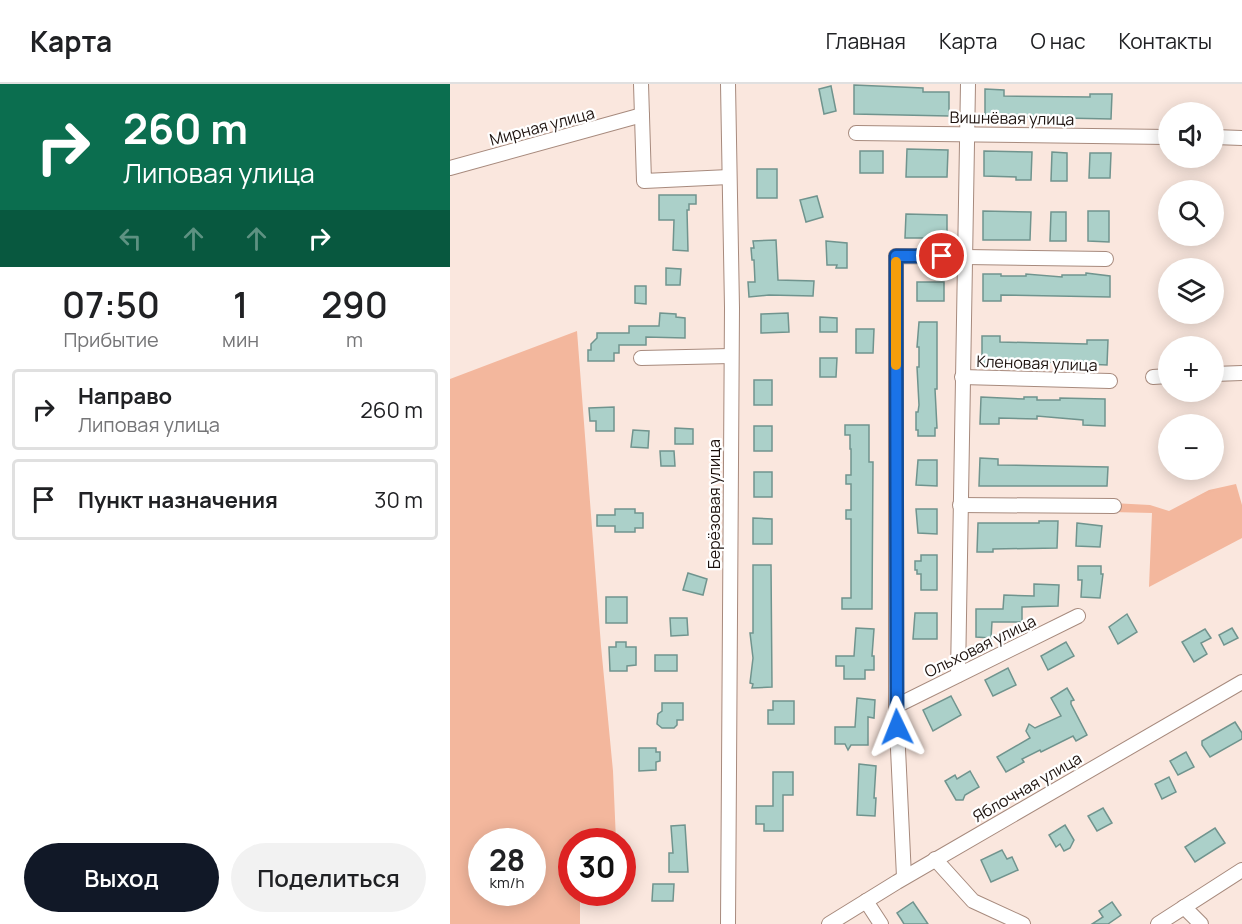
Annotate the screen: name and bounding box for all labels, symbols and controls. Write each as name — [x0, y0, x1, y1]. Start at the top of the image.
text: Карта — [30, 22, 112, 60]
text: Главная — [826, 27, 906, 55]
text: Карта — [939, 27, 997, 55]
text: О нас — [1030, 27, 1086, 55]
text: Контакты — [1119, 27, 1212, 55]
text: 260 m — [123, 99, 248, 157]
street label: Мирная улица — [487, 101, 597, 151]
map controls — [1158, 102, 1224, 480]
button: sound — [1158, 102, 1224, 168]
street label: Вишнёвая улица — [950, 106, 1074, 130]
icon: right — [24, 108, 102, 186]
text: Липовая улица — [123, 154, 315, 191]
button: search — [1158, 180, 1224, 246]
icon: left — [114, 222, 147, 255]
icon: ahead — [177, 222, 210, 255]
icon: ahead — [240, 222, 273, 255]
icon: right — [303, 222, 336, 255]
pin — [916, 230, 967, 281]
icon: arrive — [925, 239, 958, 272]
button: layers — [1158, 258, 1224, 324]
text: 07:50 — [62, 280, 160, 329]
text: 1 — [233, 280, 248, 329]
text: 290 — [321, 280, 388, 329]
text: Прибытие — [63, 326, 159, 353]
text: мин — [222, 326, 259, 353]
text: m — [346, 326, 363, 353]
button: + — [1158, 336, 1224, 402]
street label: Кленовая улица — [976, 350, 1098, 376]
text: Направо — [78, 381, 172, 411]
icon: right — [27, 393, 60, 426]
text: 260 m — [360, 395, 423, 425]
text: Липовая улица — [78, 411, 220, 438]
button: − — [1158, 414, 1224, 480]
street label: Берёзовая улица — [703, 439, 725, 569]
icon: arrive — [27, 483, 60, 516]
text: Пункт назначения — [78, 485, 278, 515]
text: 30 m — [374, 485, 423, 515]
street label: Ольховая улица — [921, 609, 1039, 683]
position arrow — [865, 695, 929, 759]
street label: Яблочная улица — [969, 747, 1085, 827]
speed limit sign: 30 — [558, 828, 636, 906]
text: 28 — [489, 839, 525, 880]
button: Выход — [24, 843, 219, 912]
button: Поделиться — [231, 843, 426, 912]
text: km/h — [490, 872, 524, 893]

